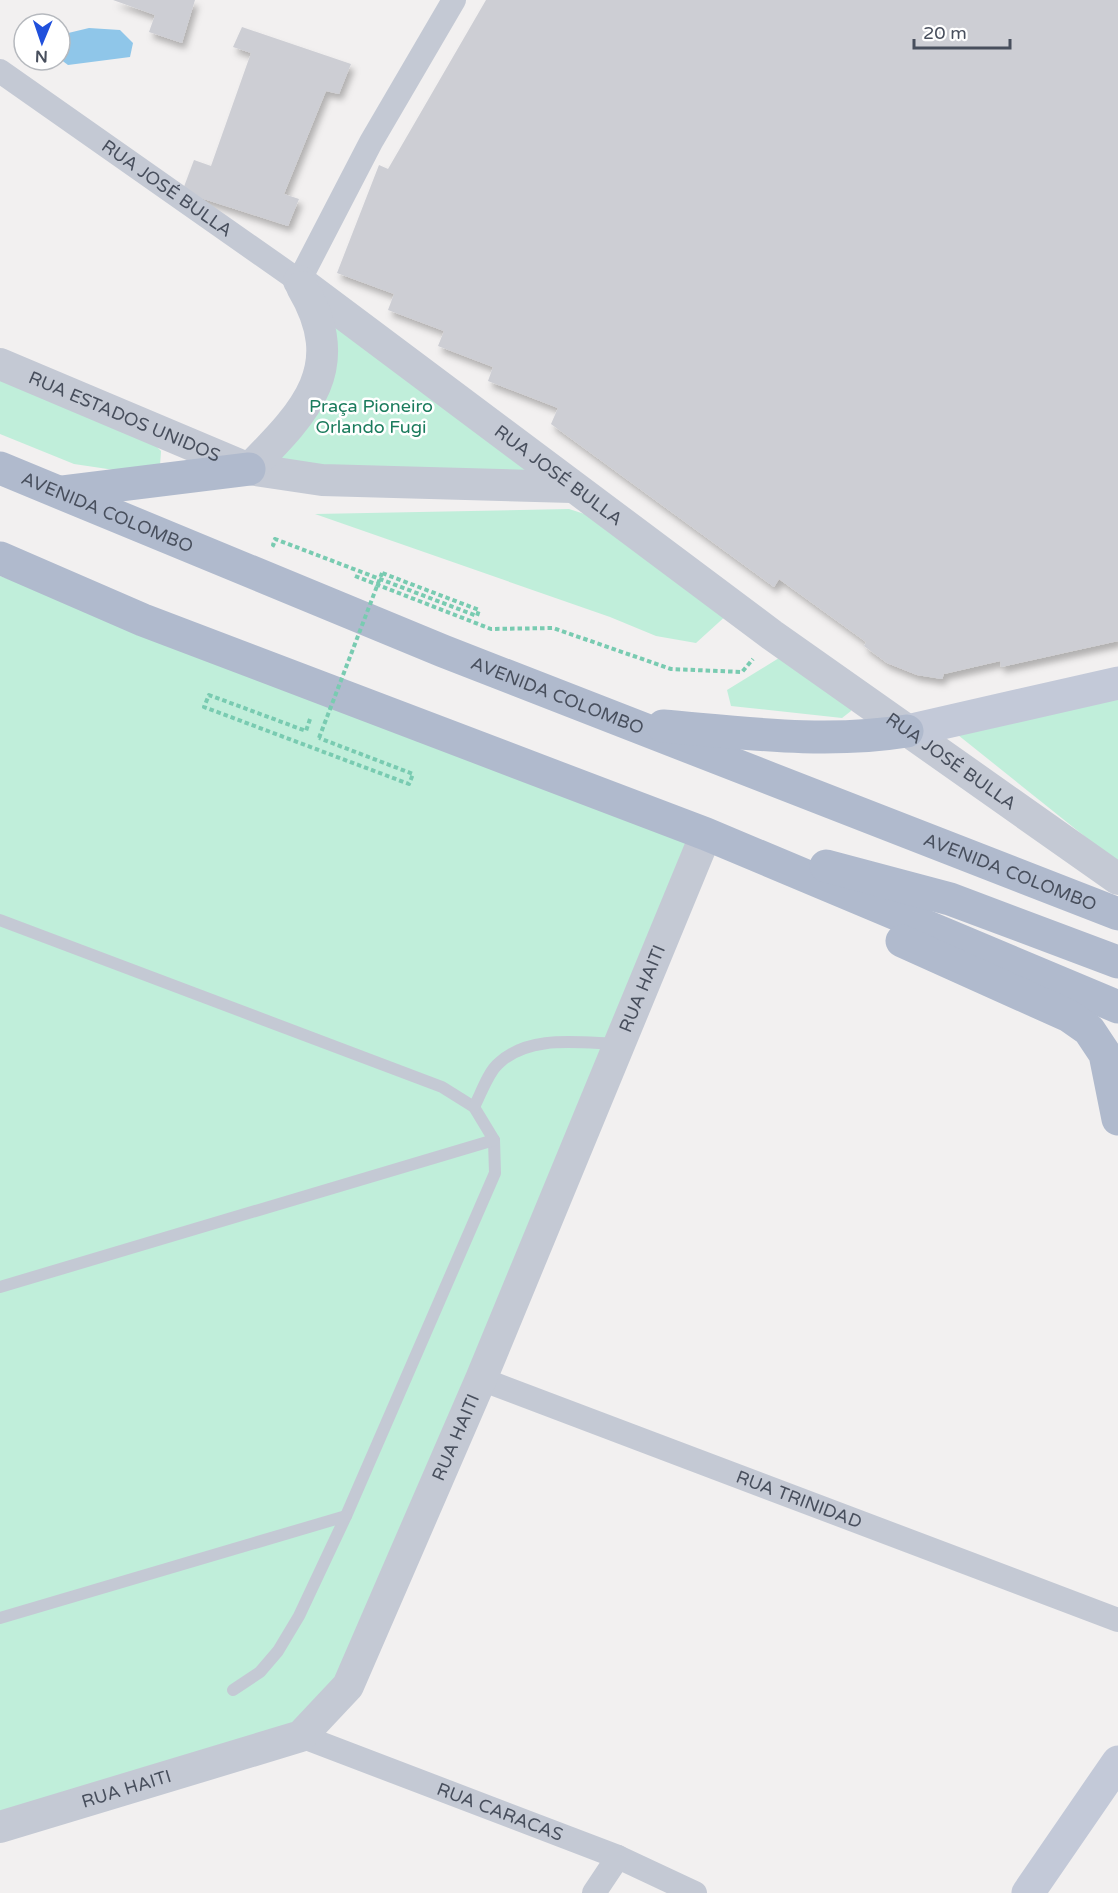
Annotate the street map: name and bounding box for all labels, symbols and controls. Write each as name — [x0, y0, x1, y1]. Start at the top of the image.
north arrow — [12, 12, 72, 72]
scale bar — [914, 12, 1010, 50]
text: 20 m — [923, 22, 967, 44]
text: N — [35, 46, 48, 66]
street label: RUA JOSÉ BULLA — [97, 135, 236, 242]
street label: RUA ESTADOS UNIDOS — [25, 366, 224, 467]
park label: Praça Pioneiro Orlando Fugi — [309, 395, 433, 438]
street label: RUA JOSÉ BULLA — [490, 420, 627, 530]
street label: AVENIDA COLOMBO — [18, 467, 196, 558]
street label: AVENIDA COLOMBO — [468, 652, 647, 739]
street label: RUA JOSÉ BULLA — [882, 708, 1021, 815]
street label: AVENIDA COLOMBO — [920, 828, 1100, 916]
street label: RUA HAITI — [614, 942, 670, 1036]
street label: RUA HAITI — [427, 1391, 484, 1484]
street label: RUA TRINIDAD — [733, 1465, 865, 1533]
street label: RUA HAITI — [79, 1765, 174, 1813]
street label: RUA CARACAS — [434, 1778, 566, 1846]

